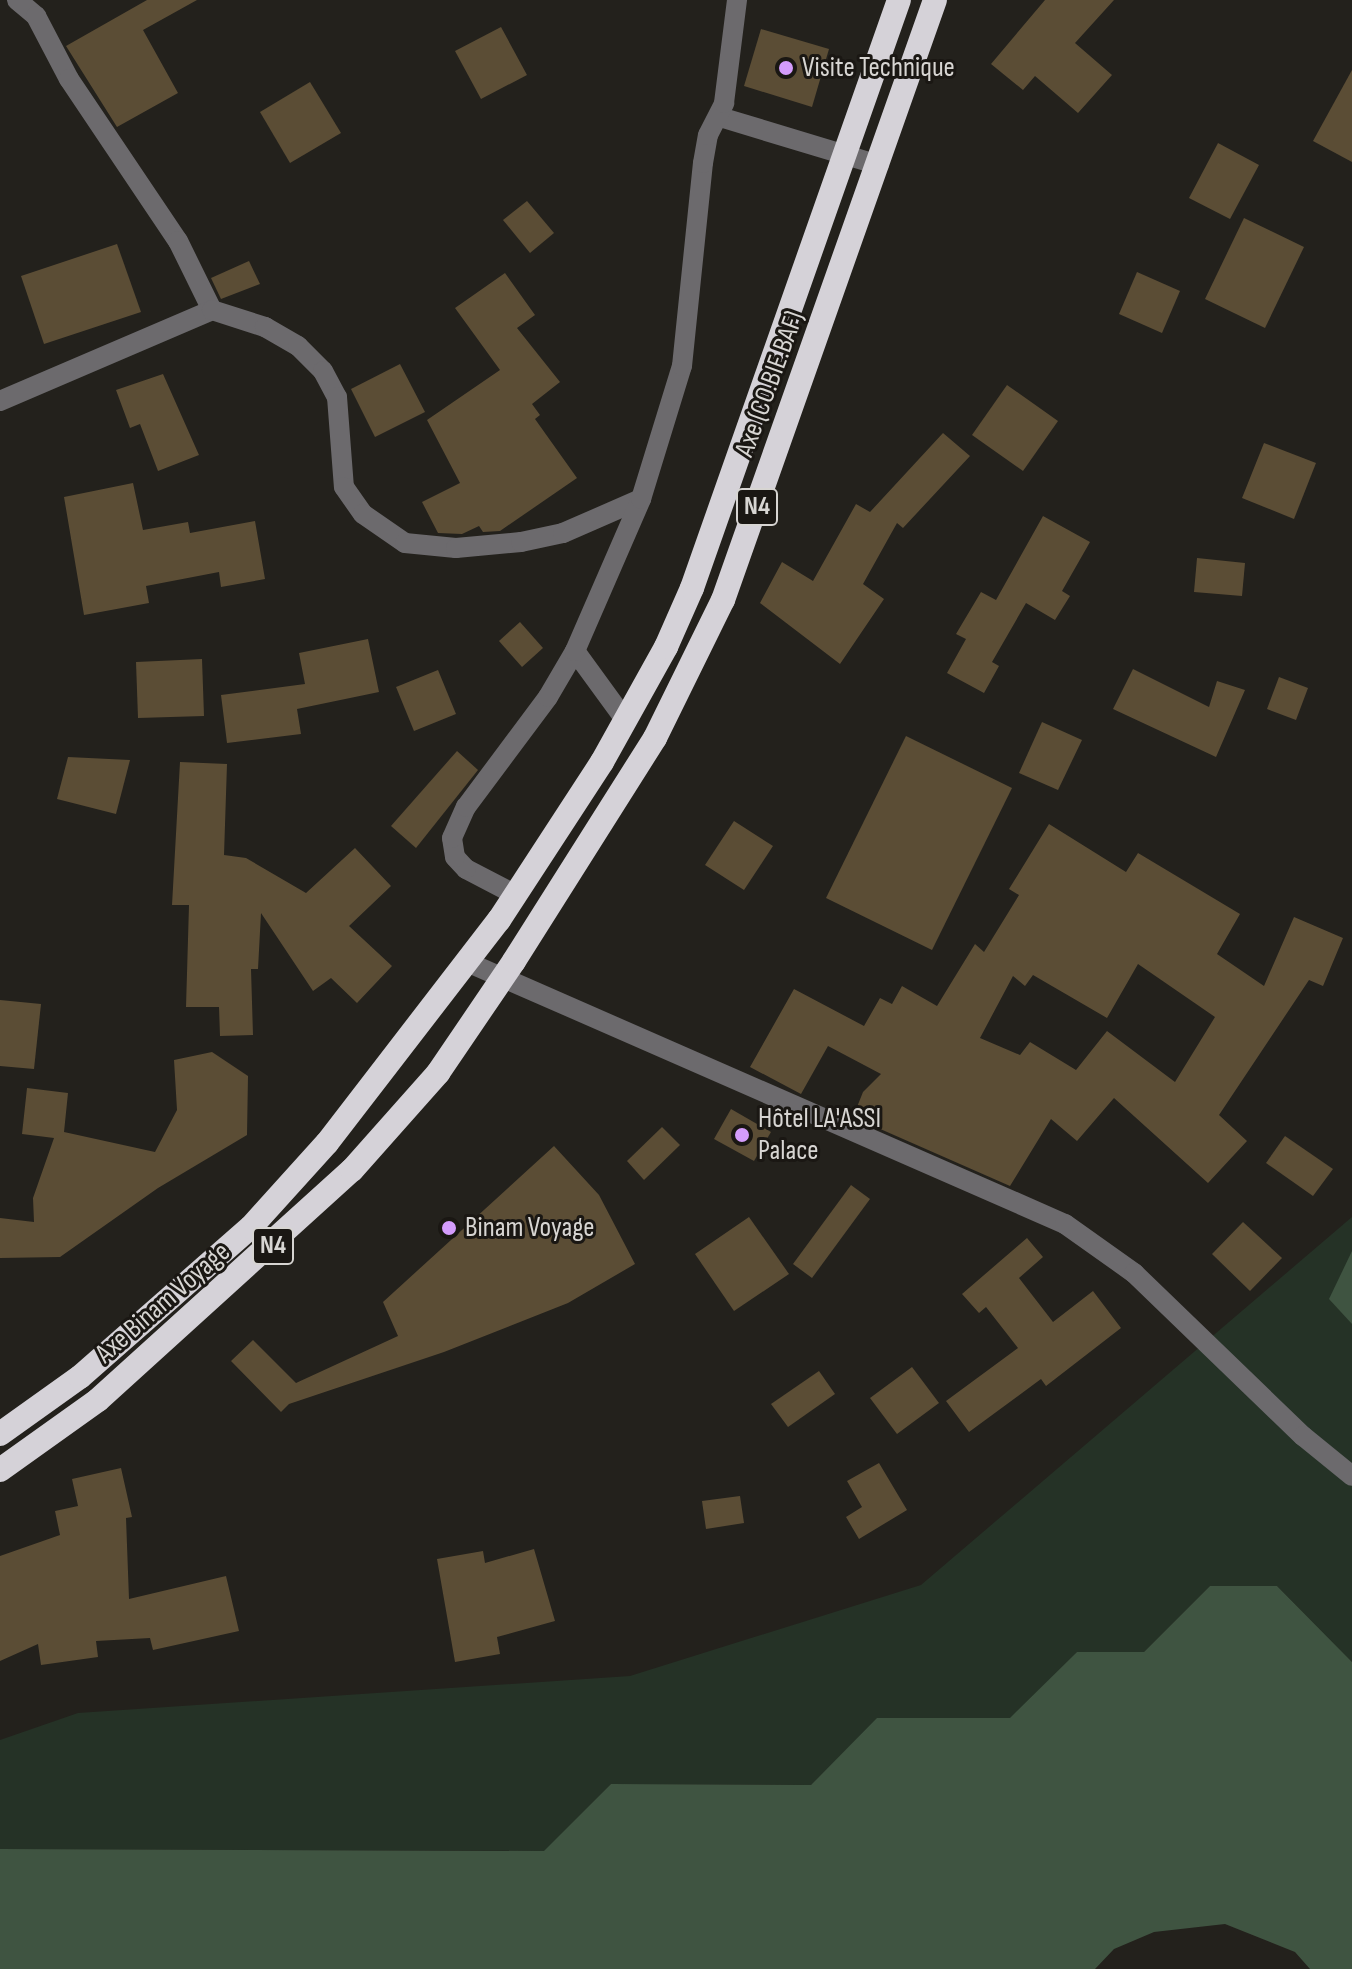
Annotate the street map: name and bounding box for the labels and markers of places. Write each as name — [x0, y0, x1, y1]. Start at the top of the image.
place label: Visite Technique — [802, 51, 955, 85]
marker: Visite Technique — [777, 59, 795, 77]
place label: Hôtel LA'ASSI Palace — [758, 1102, 881, 1168]
marker: Hôtel LA'ASSI Palace — [733, 1126, 751, 1144]
place label: Binam Voyage — [465, 1211, 594, 1245]
marker: Binam Voyage — [440, 1219, 458, 1237]

